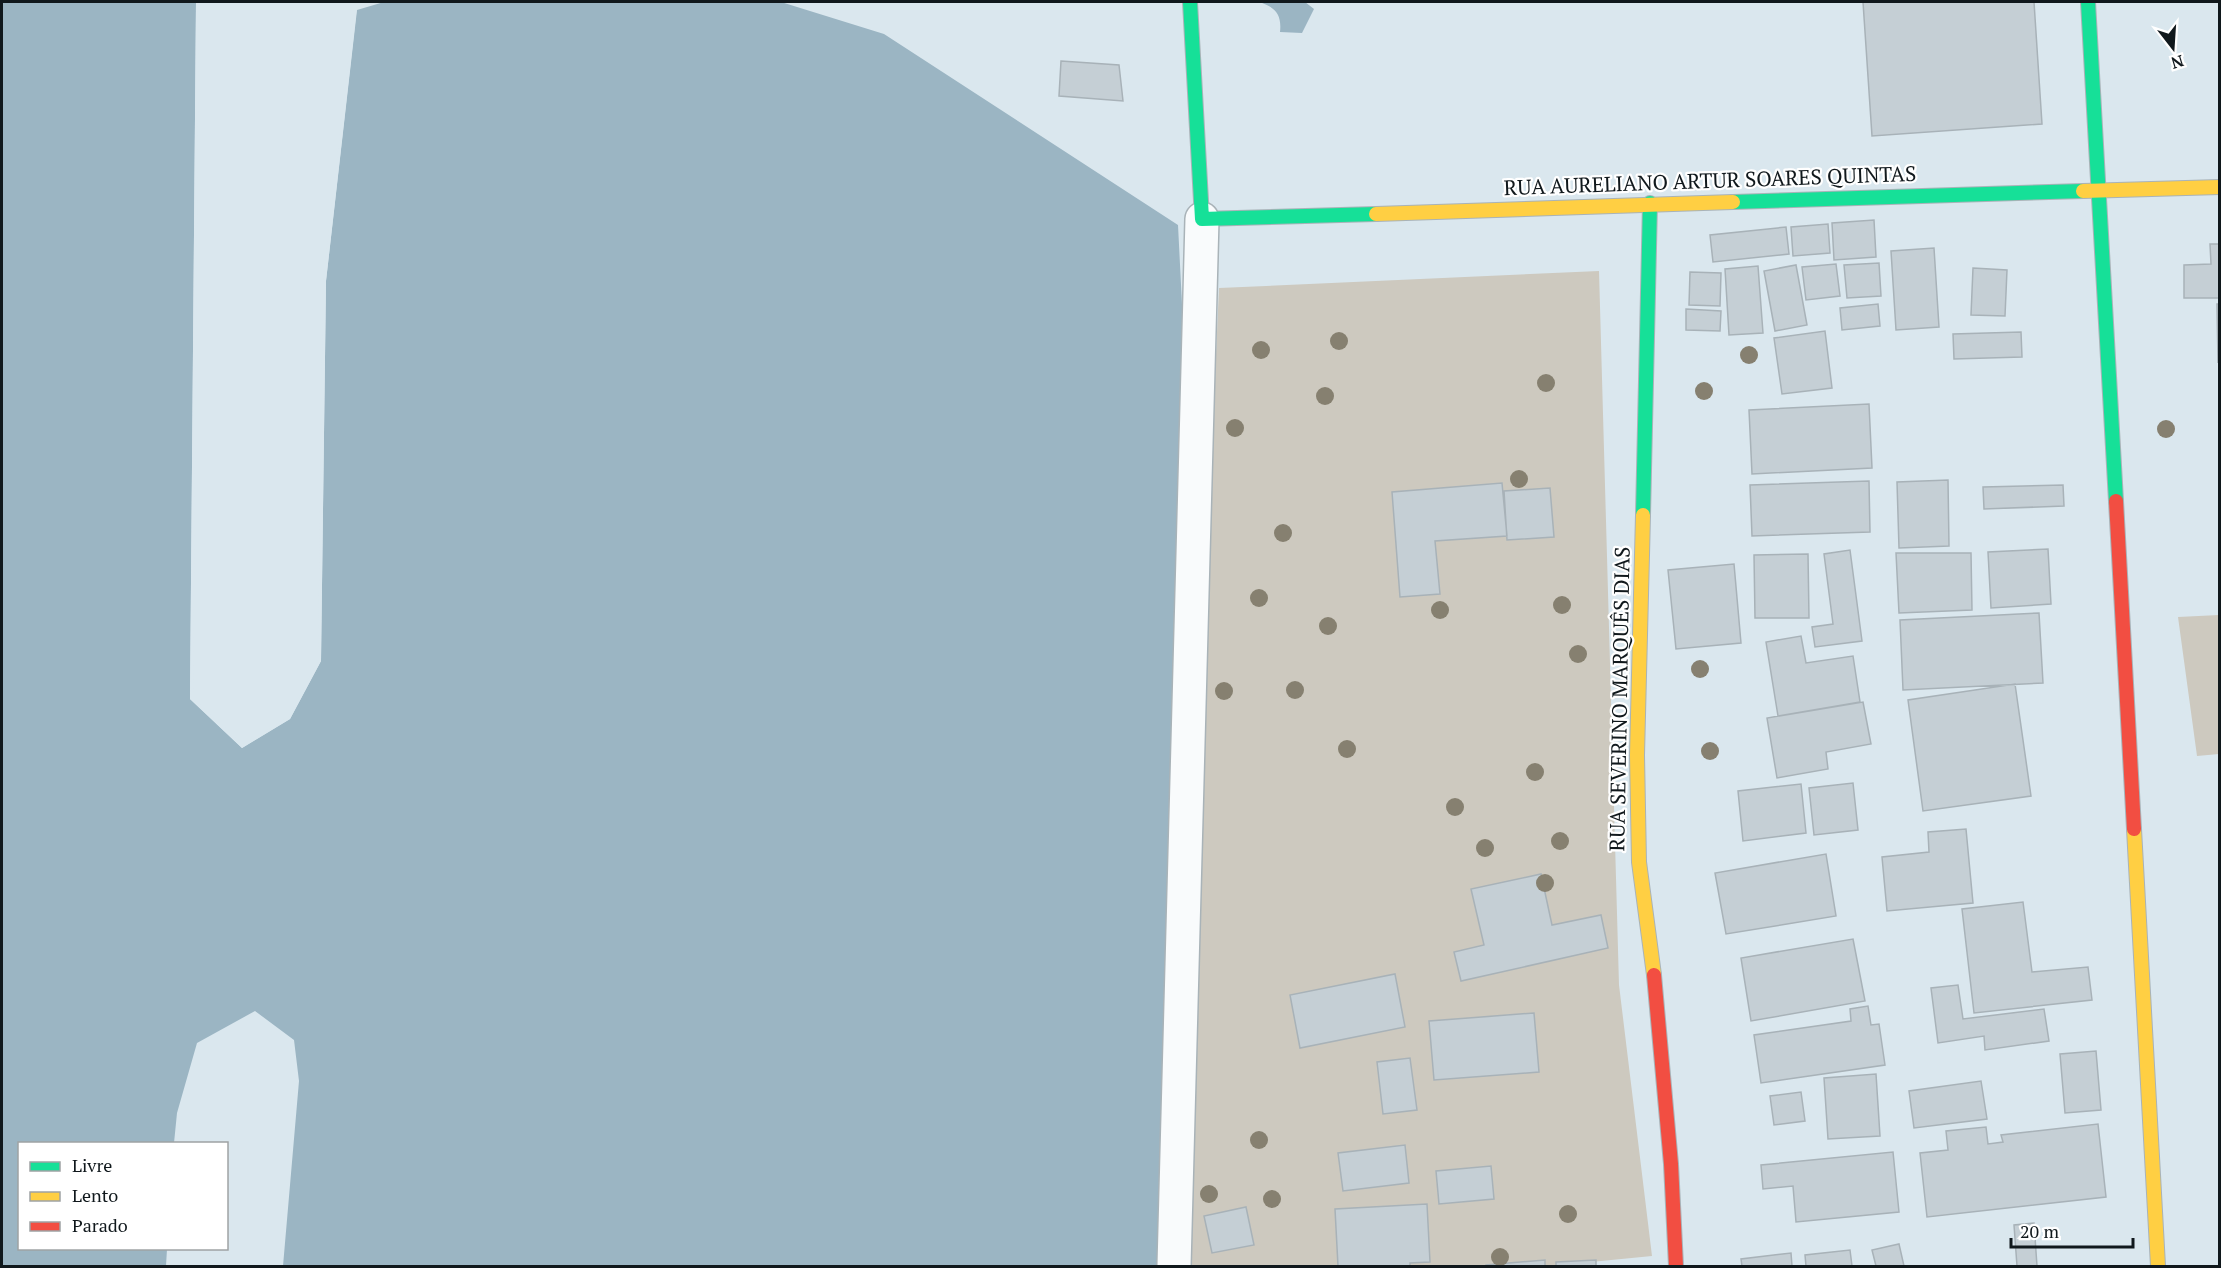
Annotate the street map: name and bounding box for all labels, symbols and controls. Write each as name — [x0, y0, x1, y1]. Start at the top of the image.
north arrow — [2143, 18, 2203, 78]
text: N — [2168, 50, 2186, 75]
street label: RUA AURELIANO ARTUR SOARES QUINTAS — [1503, 159, 1917, 201]
street label: RUA SEVERINO MARQUÊS DIAS — [1602, 546, 1636, 852]
legend — [18, 1142, 228, 1250]
text: Livre — [72, 1153, 112, 1177]
text: Lento — [72, 1183, 118, 1207]
scale bar — [2011, 1211, 2132, 1249]
text: Parado — [72, 1213, 128, 1237]
text: 20 m — [2020, 1219, 2060, 1243]

